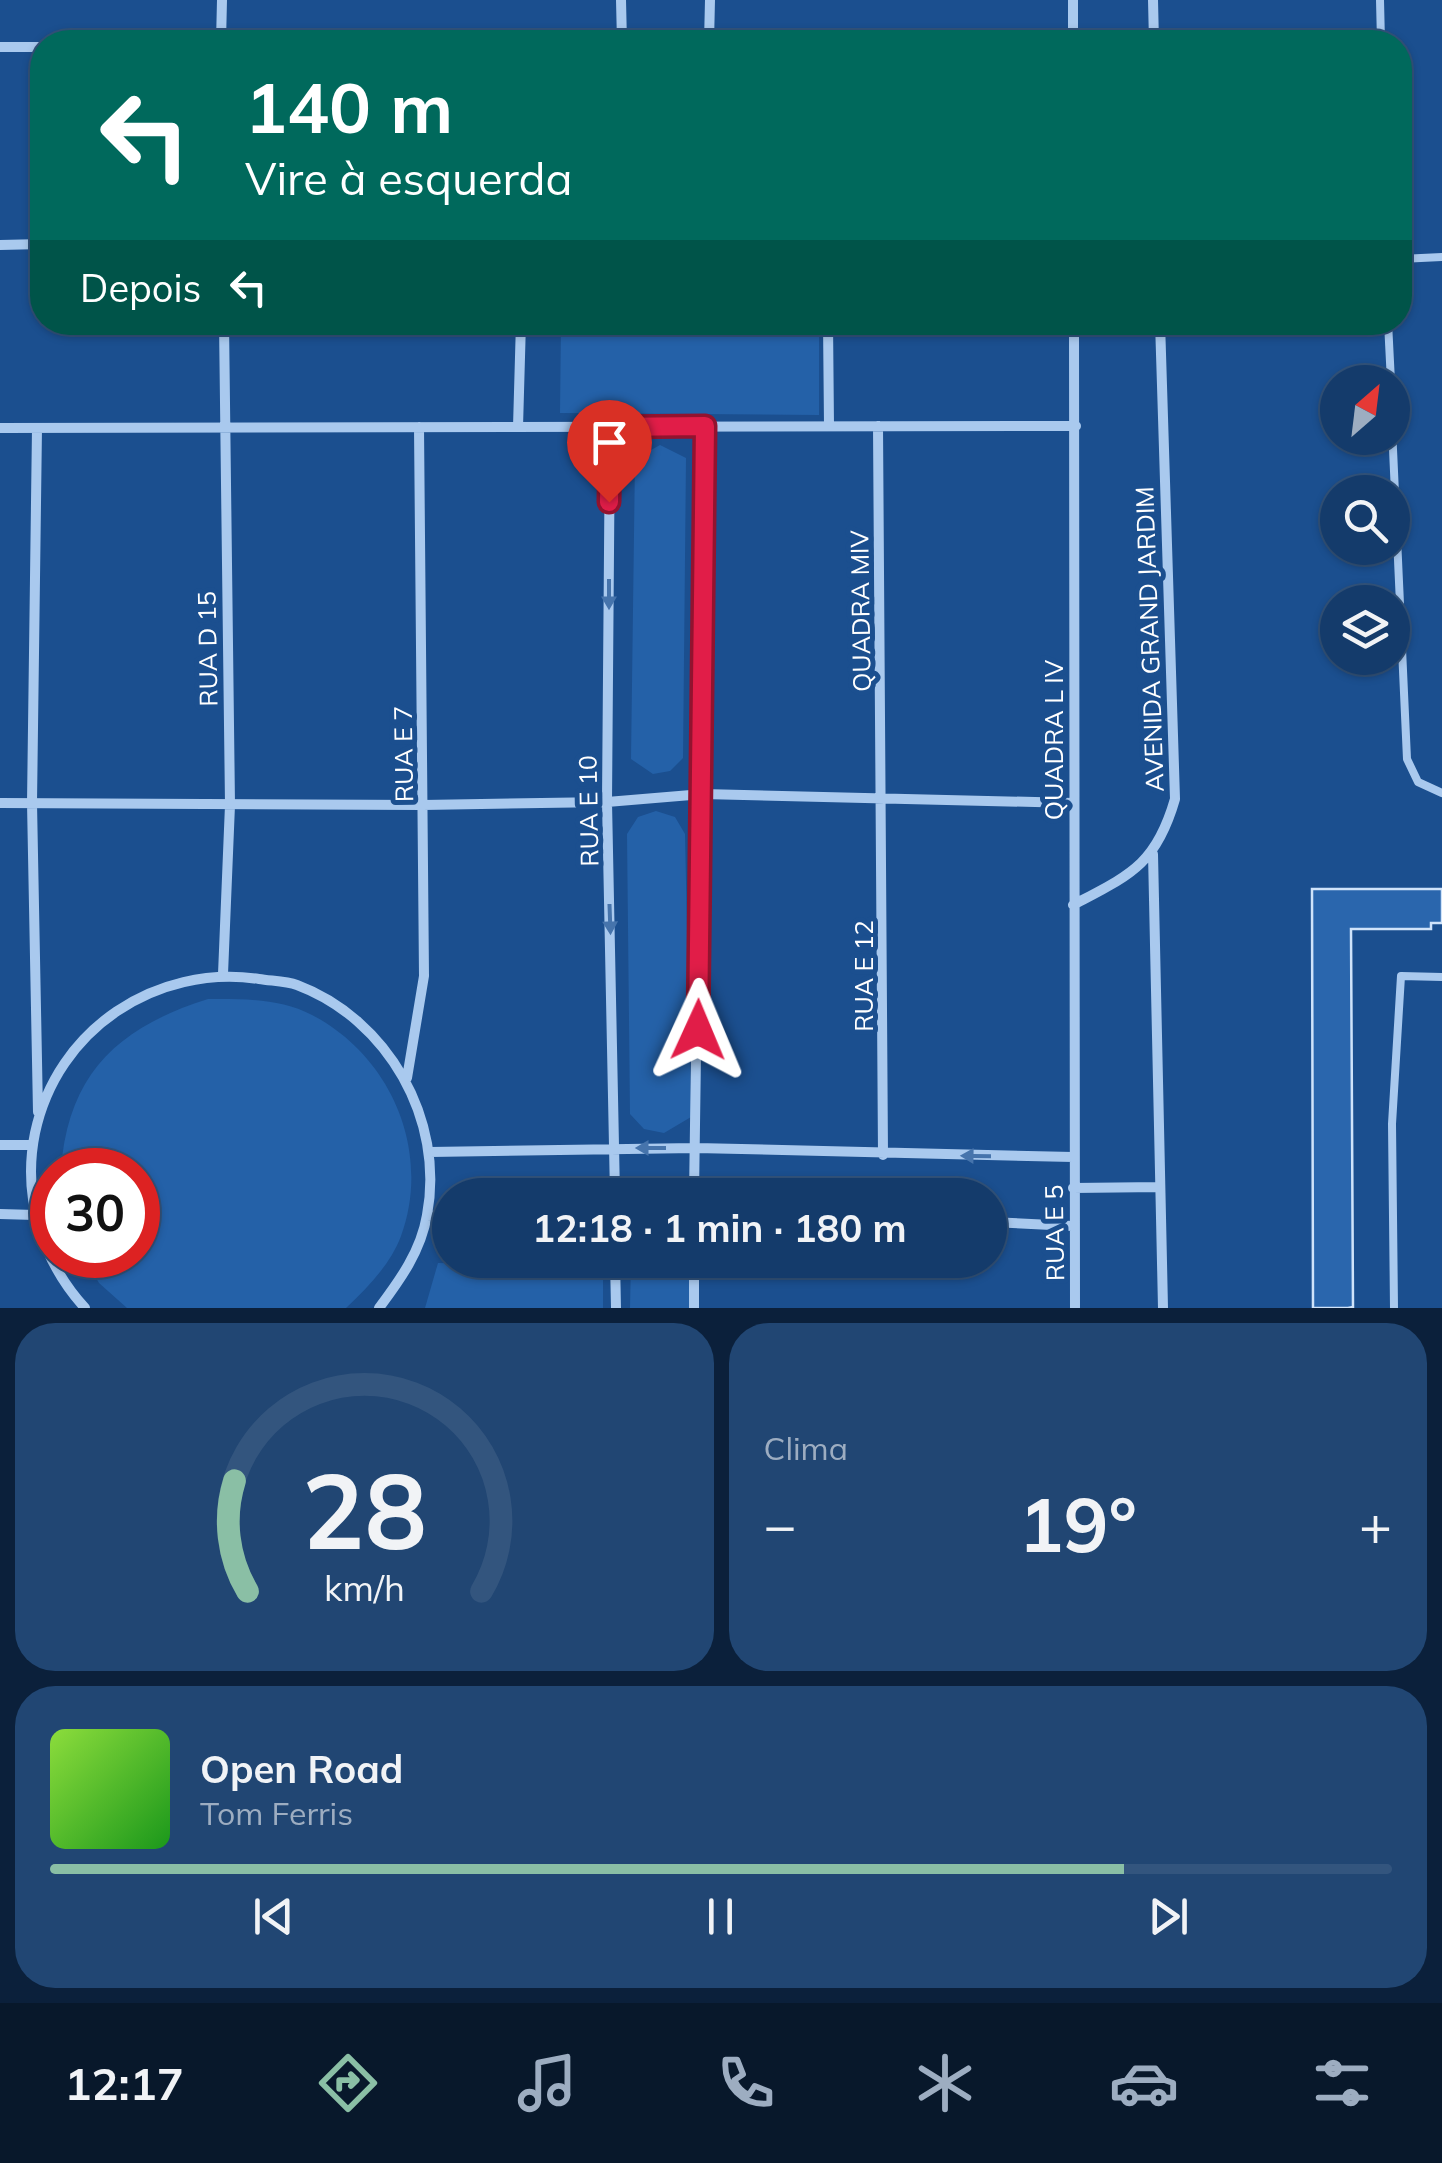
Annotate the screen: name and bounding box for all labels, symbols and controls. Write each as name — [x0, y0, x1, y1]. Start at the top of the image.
text: 140 m — [245, 63, 453, 151]
icon: left — [80, 70, 210, 200]
text: Vire à esquerda — [245, 150, 572, 206]
icon: left — [221, 260, 276, 315]
text: Depois — [80, 264, 201, 312]
north arrow — [1320, 365, 1410, 455]
map controls — [1320, 365, 1410, 675]
pin — [567, 400, 652, 503]
icon: arrive — [582, 415, 637, 470]
button: search — [1320, 475, 1410, 565]
street label: AVENIDA GRAND JARDIM — [1128, 486, 1170, 792]
street label: QUADRA MIV — [843, 529, 877, 692]
one-way arrow — [601, 579, 617, 611]
button: layers — [1320, 585, 1410, 675]
street label: RUA D 15 — [190, 591, 224, 707]
street label: QUADRA L IV — [1038, 659, 1069, 820]
street label: RUA E 7 — [387, 705, 419, 803]
street label: RUA E 10 — [572, 755, 604, 867]
one-way arrow — [603, 904, 619, 936]
street label: RUA E 12 — [848, 920, 879, 1032]
position arrow — [646, 978, 750, 1082]
one-way arrow — [634, 1140, 666, 1156]
speed limit sign: 30 — [30, 1148, 160, 1278]
one-way arrow — [959, 1148, 991, 1164]
street label: RUA E 5 — [1038, 1184, 1070, 1282]
text: 12:18 · 1 min · 180 m — [532, 1204, 907, 1252]
text: Clima — [764, 1428, 848, 1468]
text: 28 — [302, 1444, 427, 1575]
text: 19° — [1019, 1477, 1137, 1571]
text: − — [764, 1490, 797, 1559]
text: + — [1359, 1490, 1392, 1559]
text: km/h — [324, 1565, 405, 1610]
text: Open Road — [200, 1745, 403, 1793]
text: Tom Ferris — [200, 1793, 353, 1833]
icon: previous — [246, 1889, 301, 1944]
icon: pause — [693, 1889, 748, 1944]
icon: next — [1141, 1889, 1196, 1944]
icon: directions — [313, 2048, 383, 2118]
icon: music — [512, 2048, 582, 2118]
icon: phone — [711, 2048, 781, 2118]
icon: climate — [910, 2048, 980, 2118]
icon: car — [1109, 2048, 1179, 2118]
icon: filters — [1307, 2048, 1377, 2118]
text: 12:17 — [64, 2055, 184, 2111]

